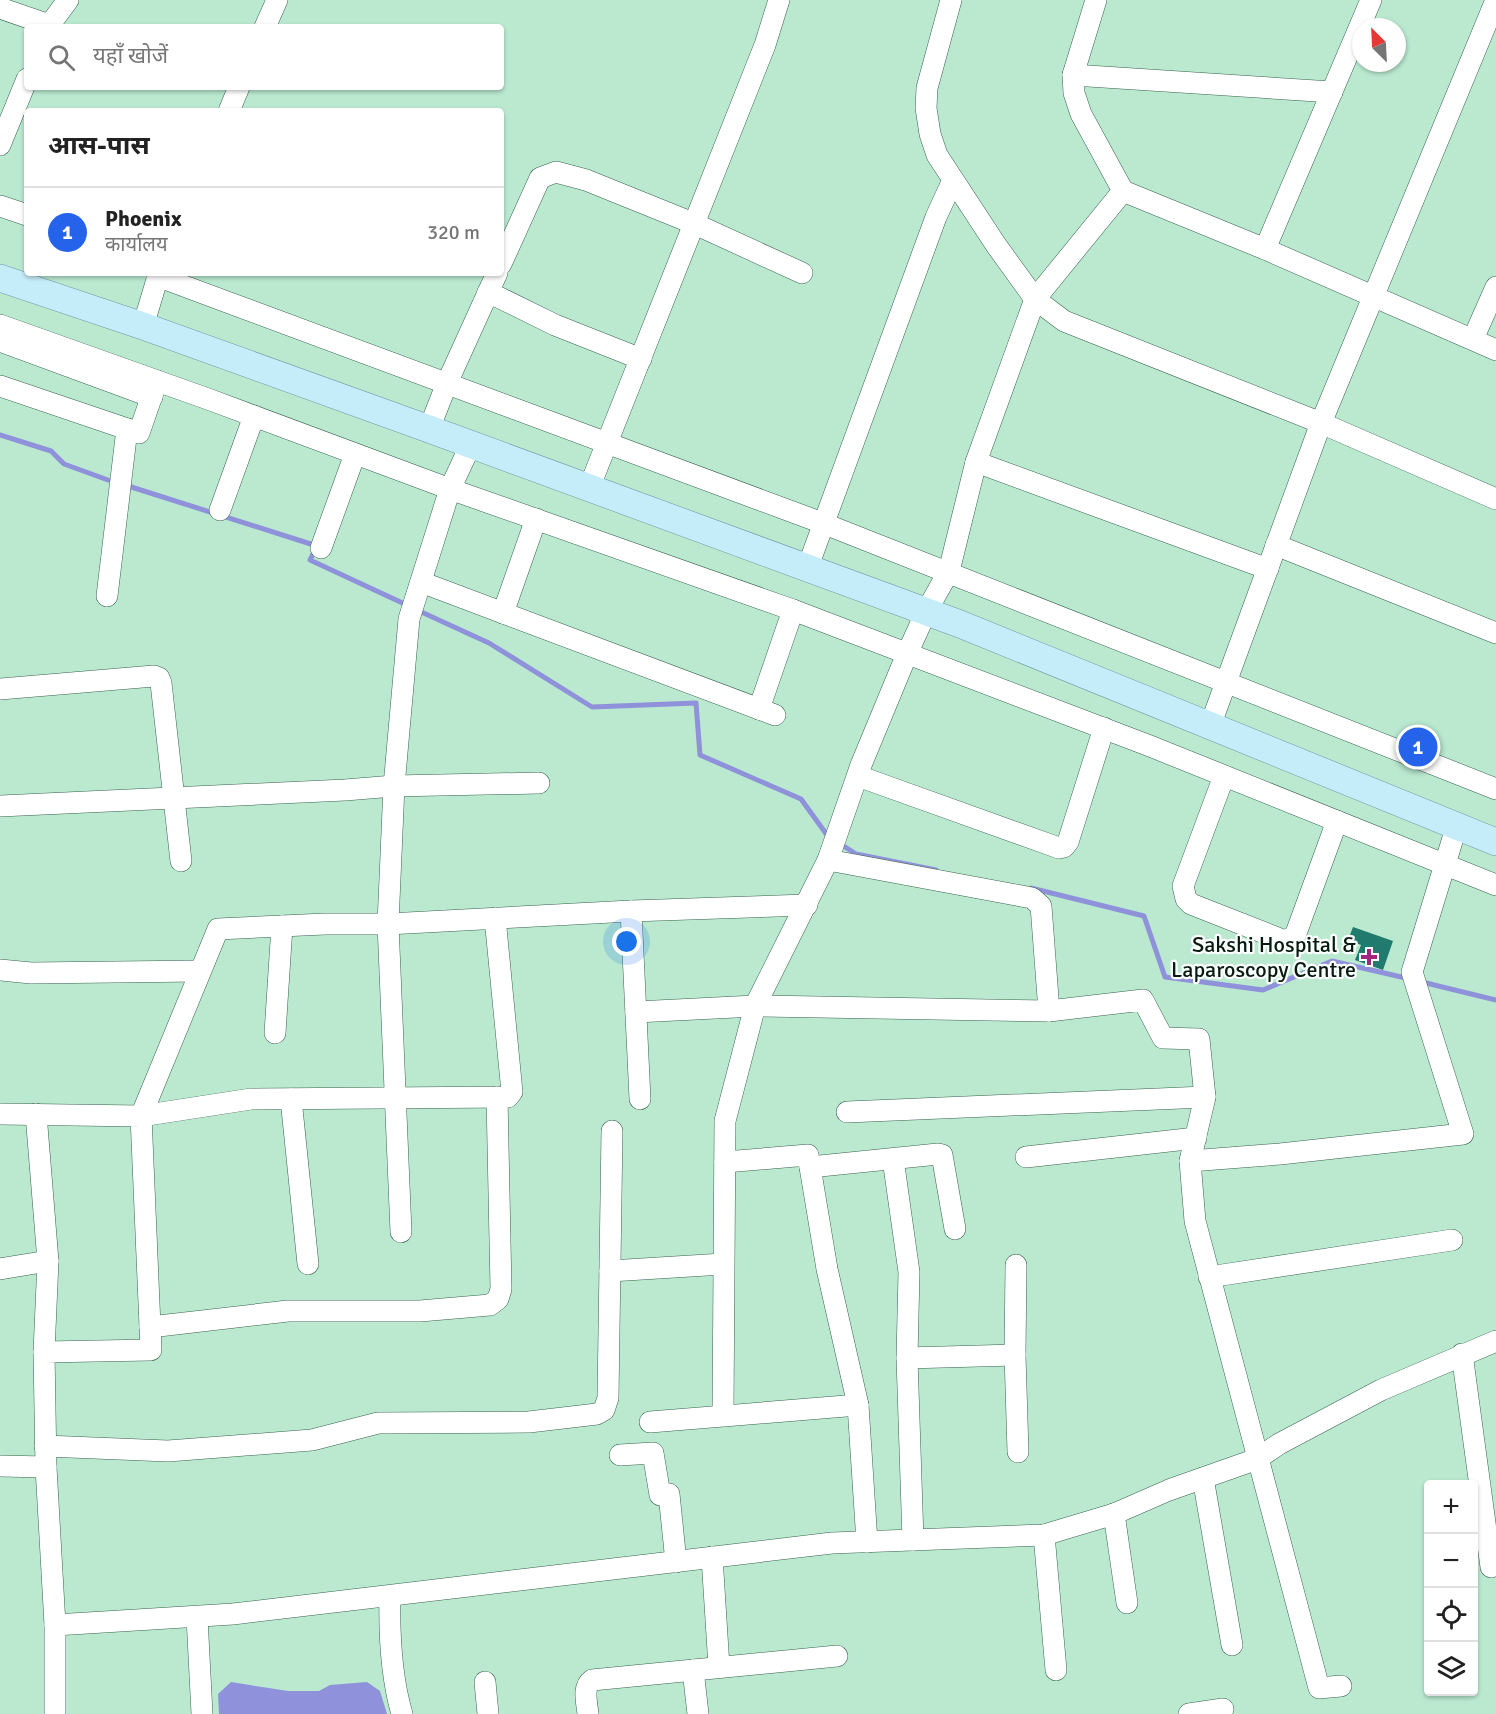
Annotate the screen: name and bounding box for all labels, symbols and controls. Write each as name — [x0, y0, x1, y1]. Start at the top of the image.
north arrow — [1352, 18, 1406, 72]
search box — [24, 24, 504, 90]
icon: search — [45, 41, 78, 74]
text: यहाँ खोजें — [93, 42, 168, 69]
text: आस-पास — [48, 130, 150, 162]
text: Phoenix — [105, 205, 181, 232]
text: 1 — [62, 220, 73, 245]
text: 320 m — [427, 220, 480, 245]
text: कार्यालय — [105, 232, 167, 257]
pin: 1 — [1398, 724, 1438, 770]
your location — [612, 927, 641, 956]
place label: Sakshi Hospital & Laparoscopy Centre — [1171, 931, 1356, 983]
marker: Sakshi Hospital & Laparoscopy Centre — [1360, 948, 1378, 966]
map controls — [1424, 1480, 1478, 1696]
button: + — [1424, 1480, 1478, 1534]
button: − — [1424, 1534, 1478, 1588]
button: locate — [1424, 1588, 1478, 1642]
button: layers — [1424, 1642, 1478, 1696]

